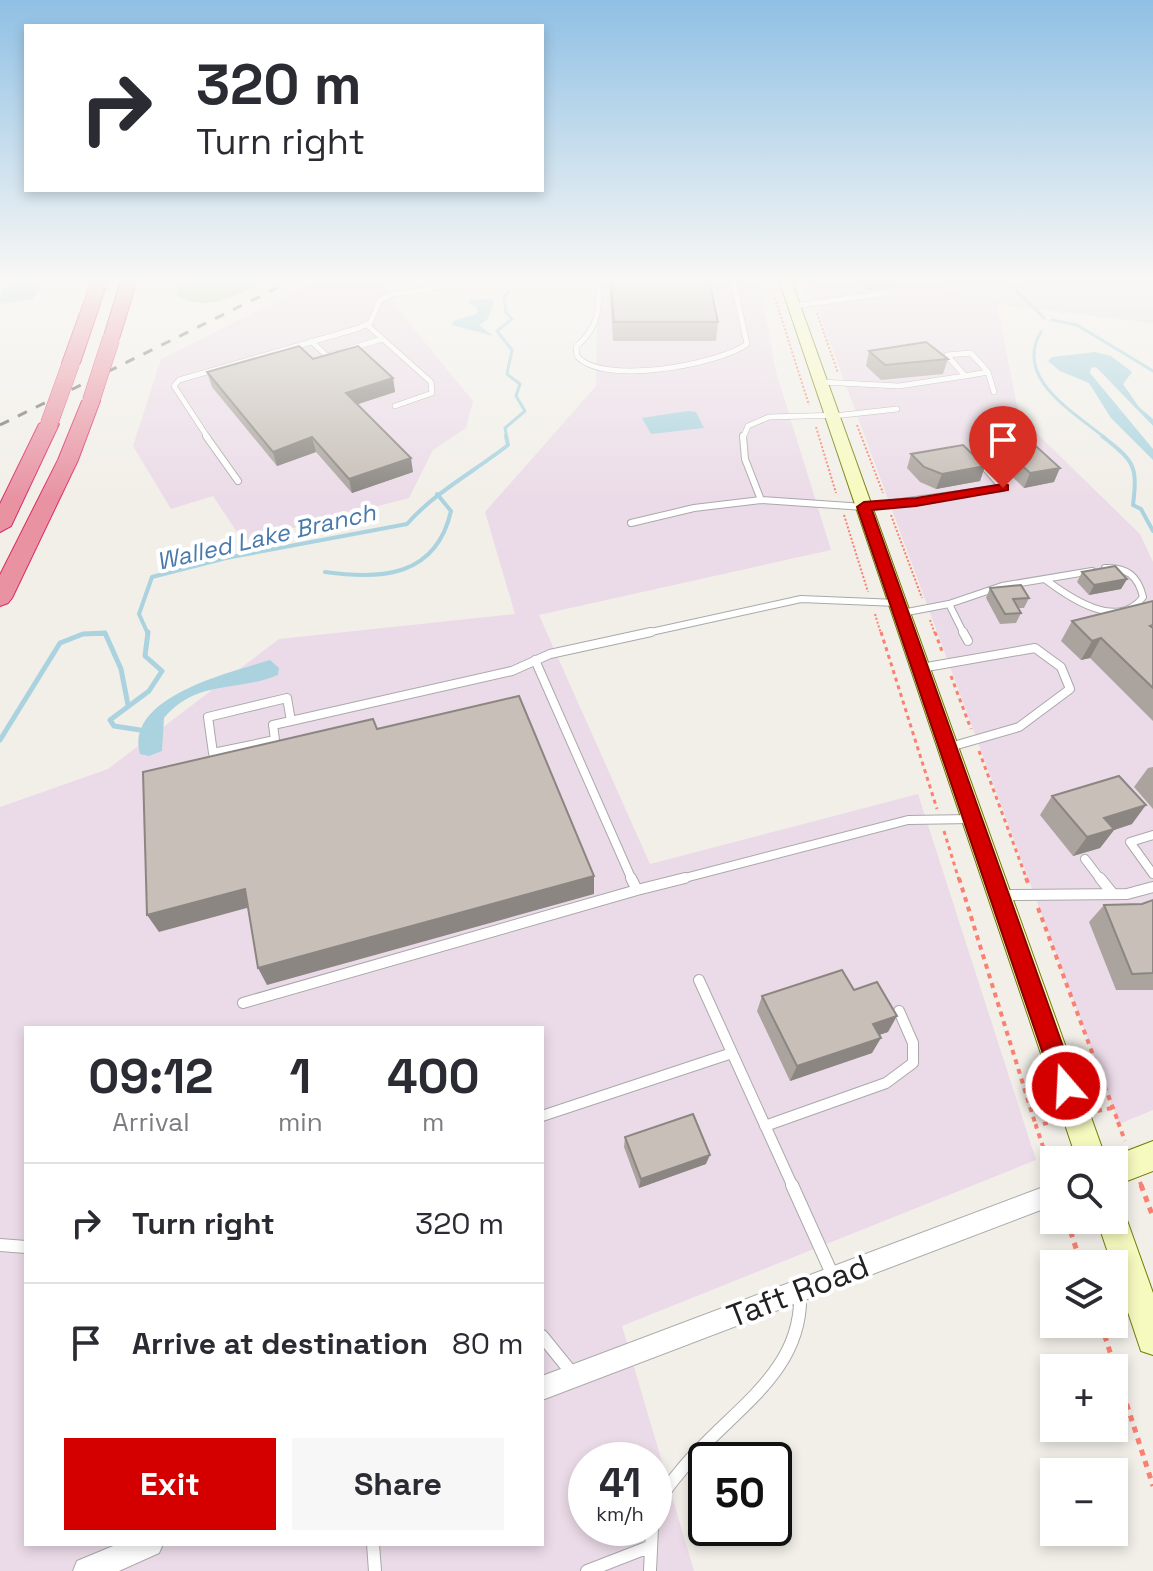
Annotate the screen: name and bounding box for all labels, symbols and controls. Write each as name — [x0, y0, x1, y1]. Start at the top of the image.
text: 320 m — [196, 49, 362, 120]
icon: right — [64, 56, 168, 160]
text: Turn right — [196, 119, 365, 165]
pin — [969, 406, 1037, 488]
icon: arrive — [981, 418, 1025, 462]
water label: Walled Lake Branch — [153, 496, 380, 577]
position arrow — [1024, 1044, 1108, 1128]
text: 09:12 — [88, 1046, 214, 1107]
text: 1 — [289, 1046, 311, 1107]
text: 400 — [387, 1046, 480, 1107]
text: Arrival — [112, 1105, 190, 1139]
text: min — [278, 1105, 323, 1139]
text: m — [422, 1105, 444, 1139]
map controls — [1040, 1146, 1128, 1546]
button: search — [1040, 1146, 1128, 1234]
icon: right — [64, 1201, 108, 1245]
text: Turn right — [132, 1204, 275, 1243]
text: 320 m — [415, 1204, 504, 1243]
street label: Taft Road — [722, 1246, 874, 1336]
button: layers — [1040, 1250, 1128, 1338]
icon: arrive — [64, 1321, 108, 1365]
text: Arrive at destination — [132, 1324, 428, 1363]
text: 80 m — [452, 1324, 523, 1363]
button: + — [1040, 1354, 1128, 1442]
button: Exit — [64, 1438, 276, 1530]
button: Share — [292, 1438, 504, 1530]
speed limit sign: 50 — [688, 1442, 792, 1546]
text: 41 — [599, 1458, 641, 1509]
button: − — [1040, 1458, 1128, 1546]
text: km/h — [596, 1501, 644, 1527]

